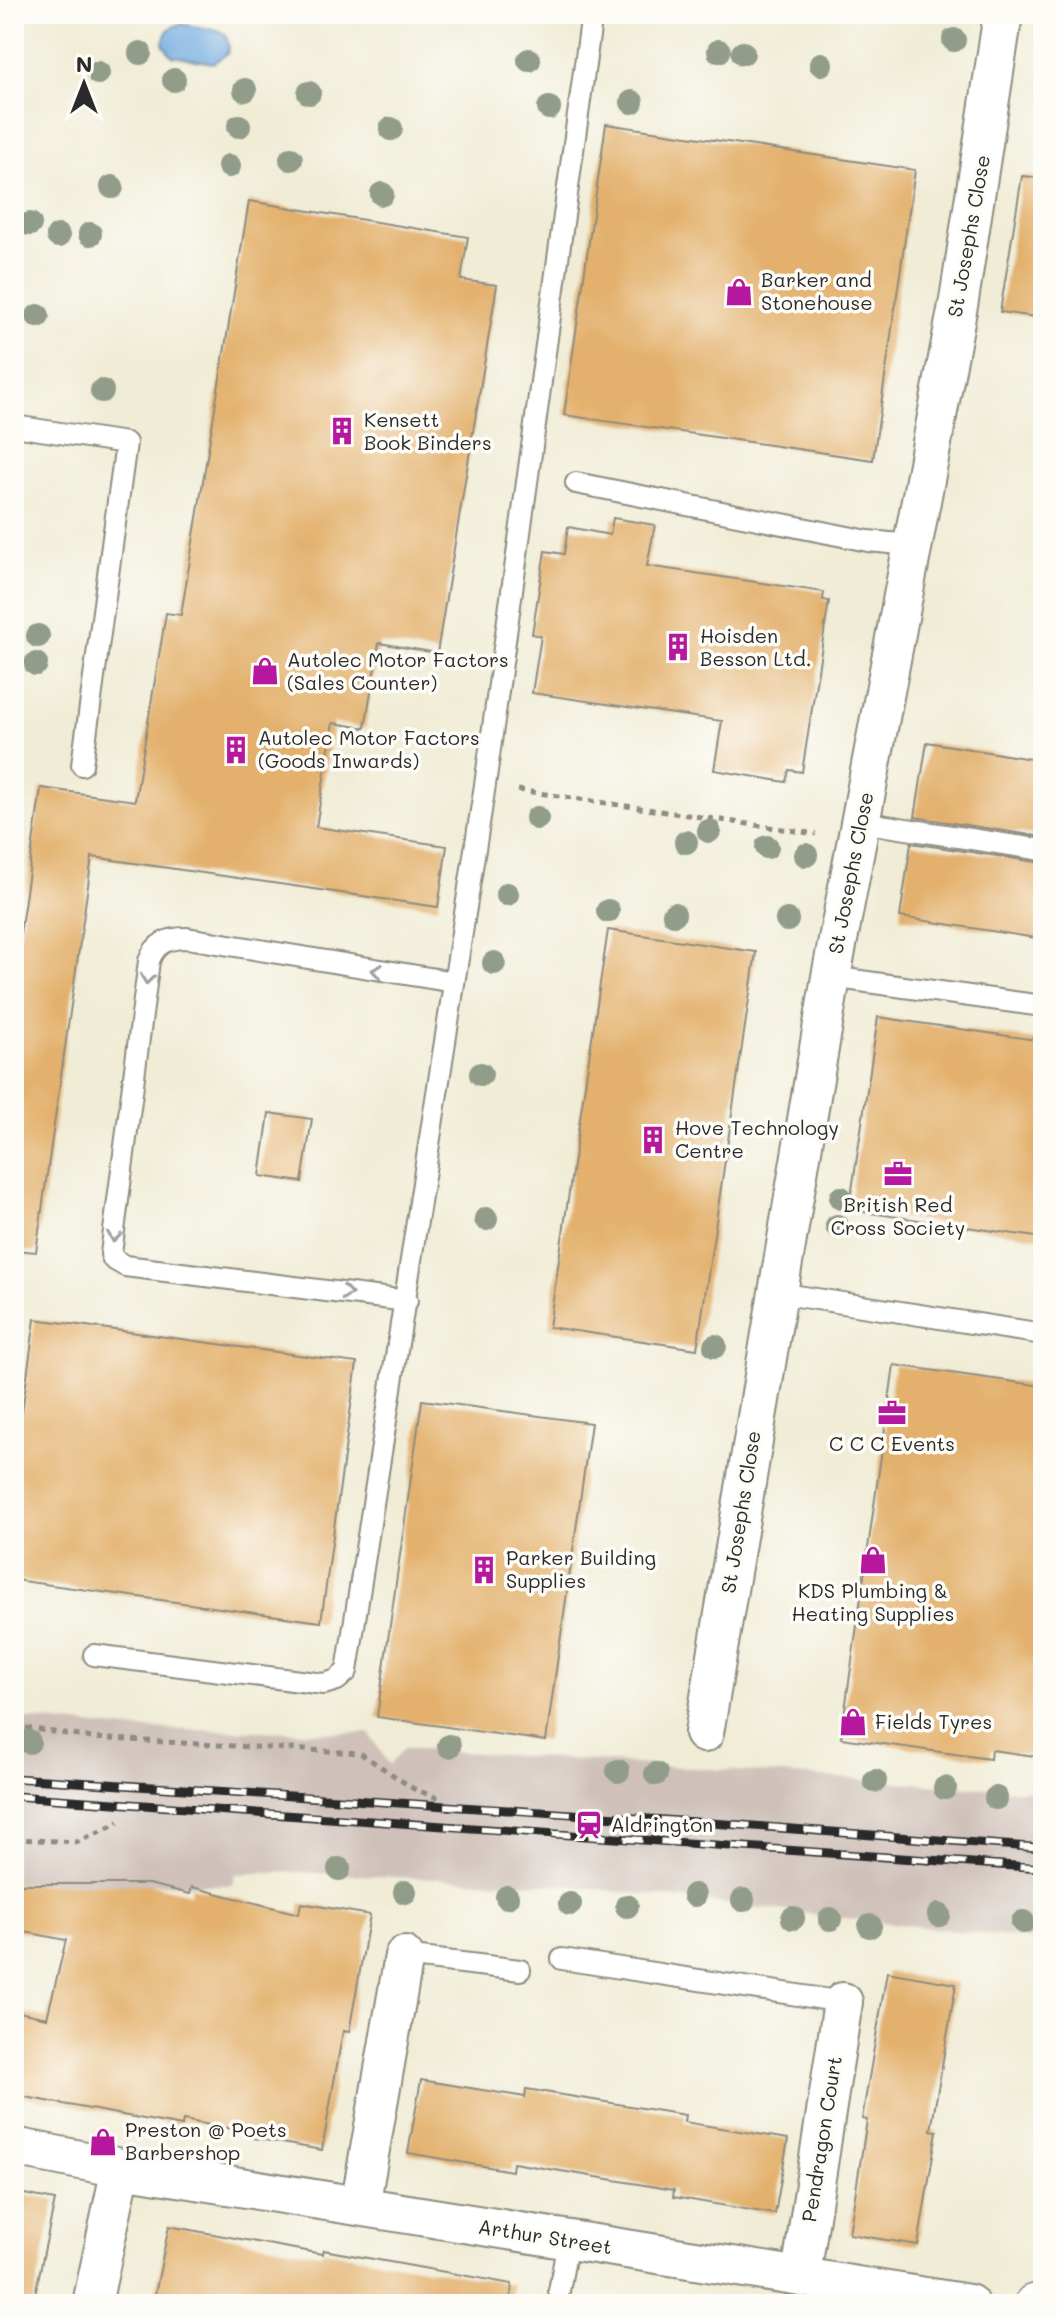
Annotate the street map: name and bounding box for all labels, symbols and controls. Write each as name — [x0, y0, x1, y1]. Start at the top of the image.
north arrow — [44, 44, 124, 124]
text: N — [76, 49, 92, 78]
street label: St Josephs Close — [941, 153, 995, 319]
place label: Barker and Stonehouse — [761, 266, 873, 315]
shop icon: Barker and Stonehouse — [724, 277, 754, 307]
place label: Kensett Book Binders — [364, 406, 492, 455]
building icon: Kensett Book Binders — [327, 416, 357, 446]
place label: Hoisden Besson Ltd. — [700, 622, 812, 671]
building icon: Hoisden Besson Ltd. — [663, 632, 693, 662]
place label: Autolec Motor Factors (Sales Counter) — [287, 646, 509, 695]
shop icon: Autolec Motor Factors (Sales Counter) — [250, 656, 280, 686]
place label: Autolec Motor Factors (Goods Inwards) — [258, 724, 480, 773]
building icon: Autolec Motor Factors (Goods Inwards) — [221, 735, 251, 765]
street label: St Josephs Close — [822, 790, 878, 956]
one-way arrow — [370, 963, 384, 980]
one-way arrow — [139, 972, 156, 986]
place label: Hove Technology Centre — [675, 1114, 839, 1163]
building icon: Hove Technology Centre — [638, 1125, 668, 1155]
office icon: British Red Cross Society — [883, 1159, 913, 1189]
place label: British Red Cross Society — [831, 1191, 965, 1240]
one-way arrow — [106, 1230, 123, 1244]
one-way arrow — [340, 1284, 354, 1301]
office icon: C C C Events — [877, 1398, 907, 1428]
street label: St Josephs Close — [714, 1429, 766, 1595]
place label: C C C Events — [829, 1430, 955, 1456]
place label: Parker Building Supplies — [506, 1544, 656, 1593]
shop icon: KDS Plumbing & Heating Supplies — [858, 1545, 888, 1575]
building icon: Parker Building Supplies — [469, 1555, 499, 1585]
place label: KDS Plumbing & Heating Supplies — [791, 1577, 955, 1626]
shop icon: Fields Tyres — [838, 1707, 868, 1737]
place label: Fields Tyres — [875, 1708, 992, 1734]
station icon: Aldrington — [574, 1810, 604, 1840]
place label: Aldrington — [611, 1811, 713, 1837]
street label: Pendragon Court — [795, 2054, 847, 2224]
place label: Preston @ Poets Barbershop — [125, 2116, 287, 2165]
shop icon: Preston @ Poets Barbershop — [88, 2127, 118, 2157]
street label: Arthur Street — [476, 2213, 614, 2259]

